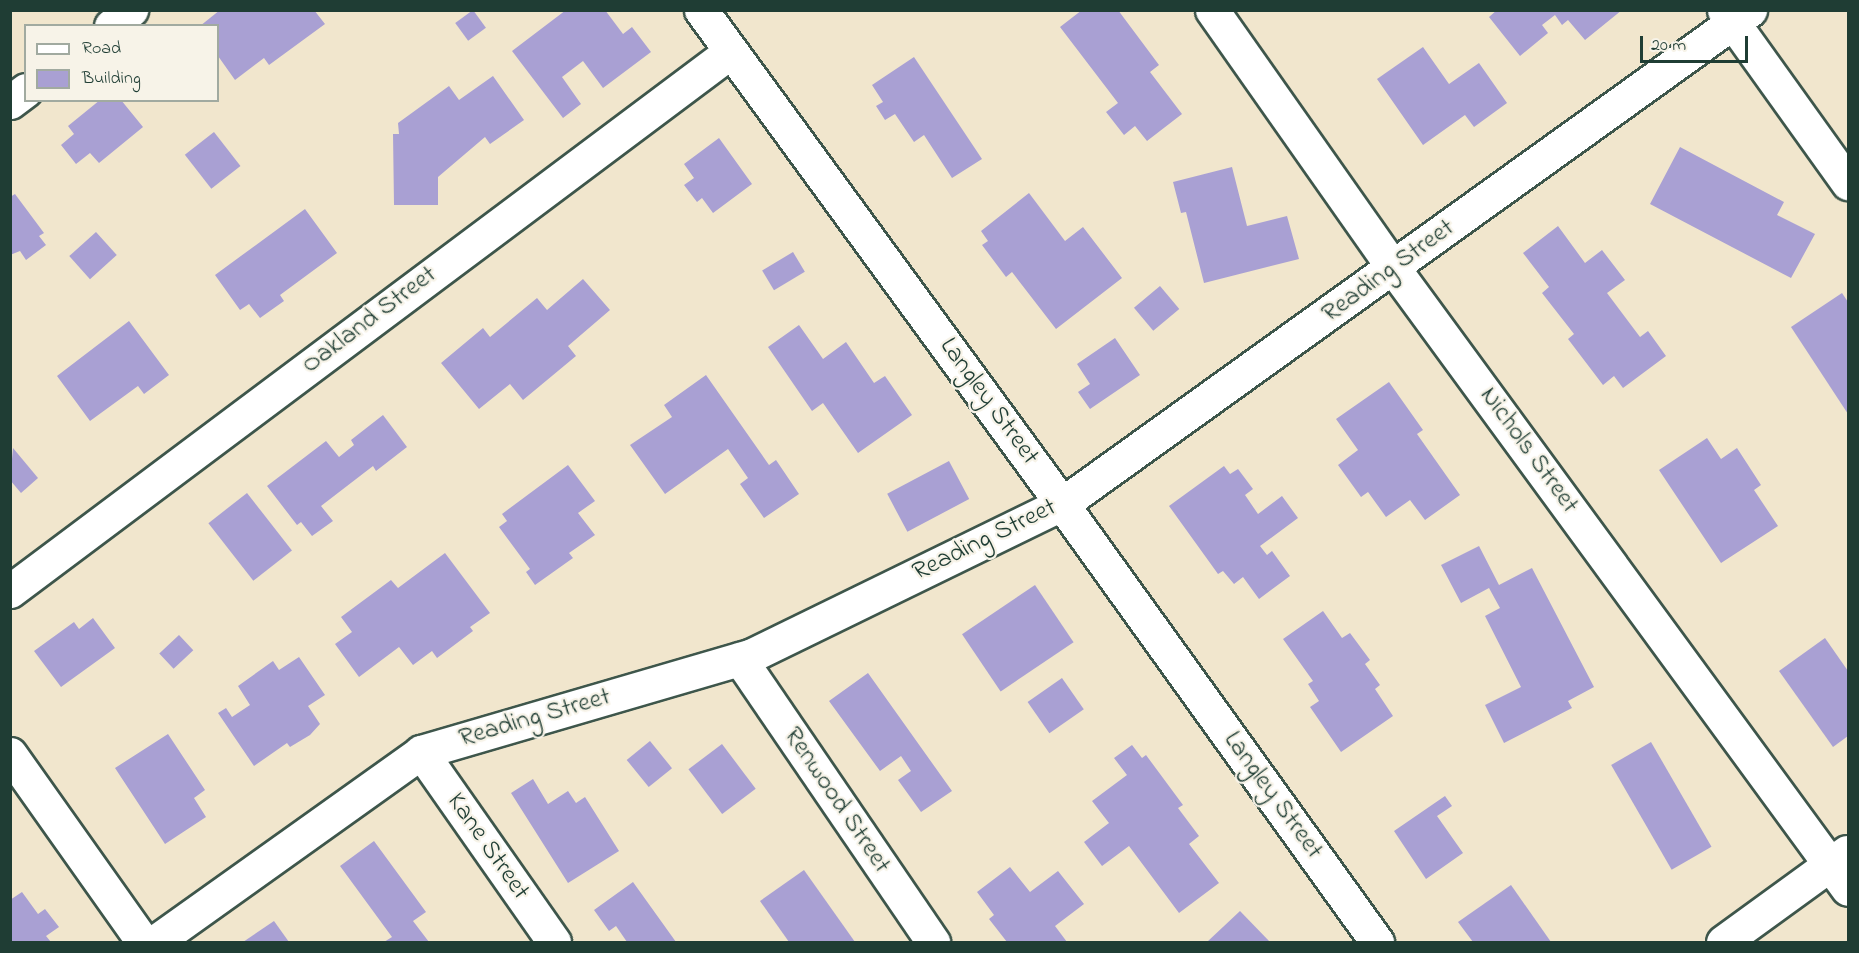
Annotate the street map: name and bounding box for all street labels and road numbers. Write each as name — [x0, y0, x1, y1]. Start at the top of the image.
street label: Reading Street — [1317, 214, 1461, 330]
street label: Oakland Street — [297, 260, 443, 382]
street label: Langley Street — [931, 332, 1045, 472]
street label: Nichols Street — [1472, 382, 1584, 520]
street label: Reading Street — [908, 493, 1062, 589]
street label: Reading Street — [456, 683, 614, 755]
street label: Renwood Street — [776, 722, 896, 880]
street label: Langley Street — [1215, 726, 1329, 866]
street label: Kane Street — [439, 788, 535, 906]

